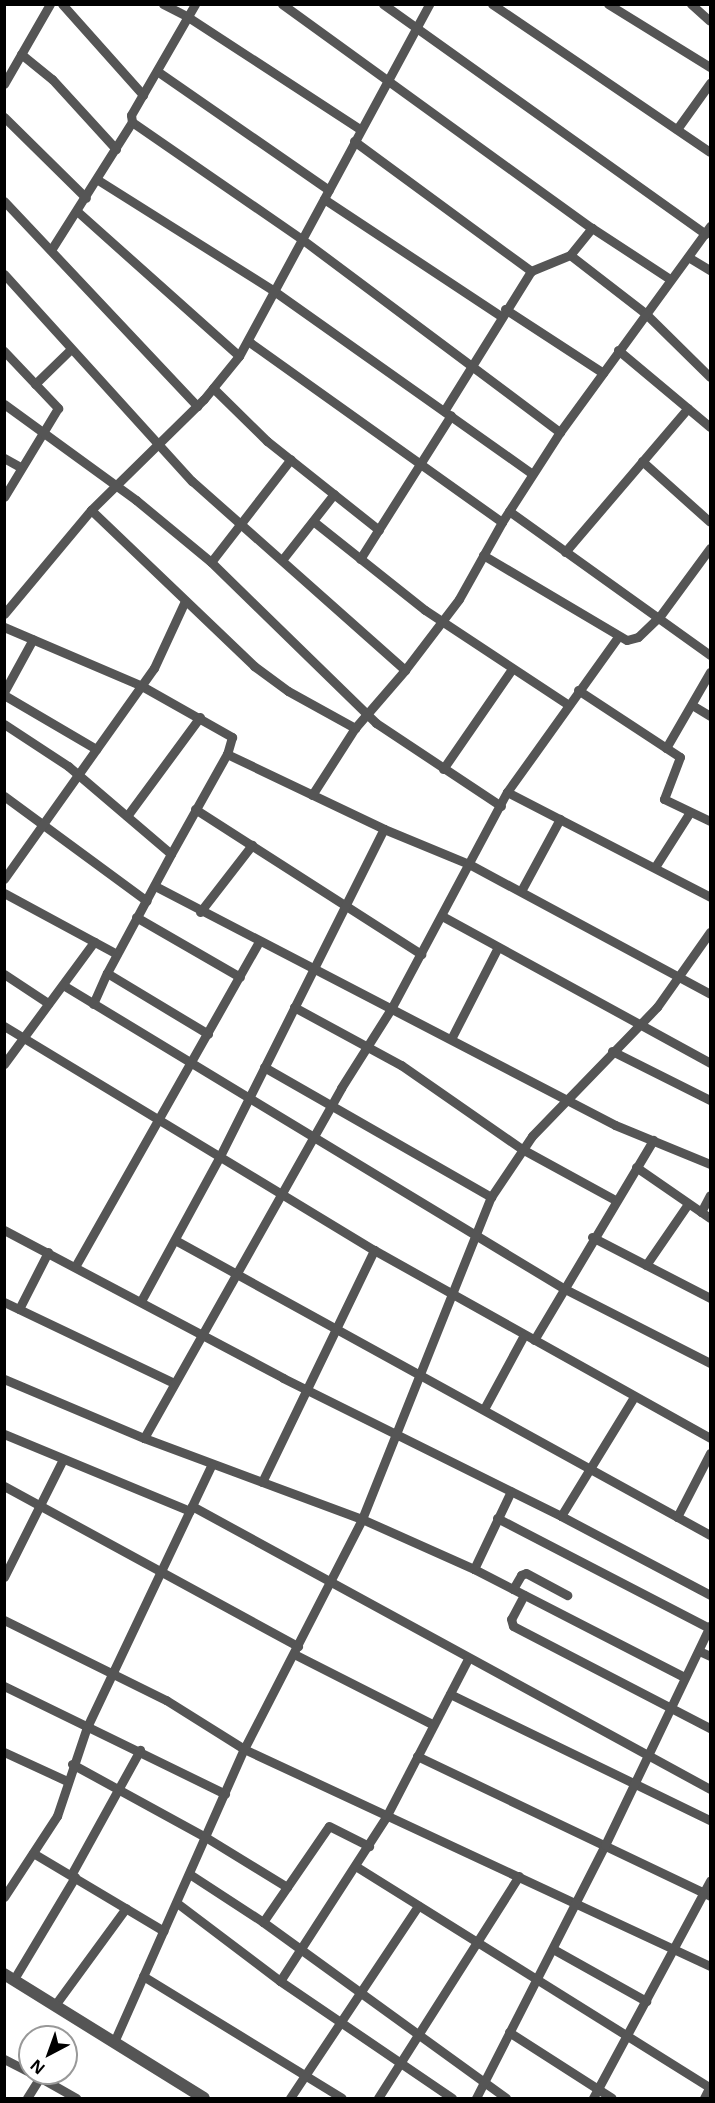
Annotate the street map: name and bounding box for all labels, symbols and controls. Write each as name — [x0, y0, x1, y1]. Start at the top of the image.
north arrow — [18, 2025, 78, 2085]
text: N — [25, 2055, 50, 2080]

